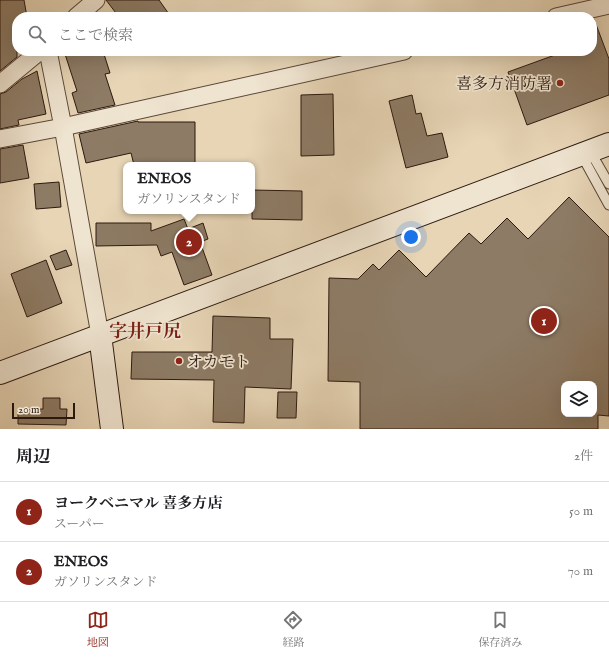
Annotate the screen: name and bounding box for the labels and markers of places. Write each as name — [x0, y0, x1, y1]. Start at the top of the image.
place label: 喜多方消防署 — [456, 75, 552, 95]
marker: 喜多方消防署 — [555, 78, 565, 88]
pin: 2 — [176, 227, 202, 257]
pin: 1 — [531, 306, 557, 336]
place label: オカモト — [187, 353, 251, 373]
marker: オカモト — [174, 356, 184, 366]

